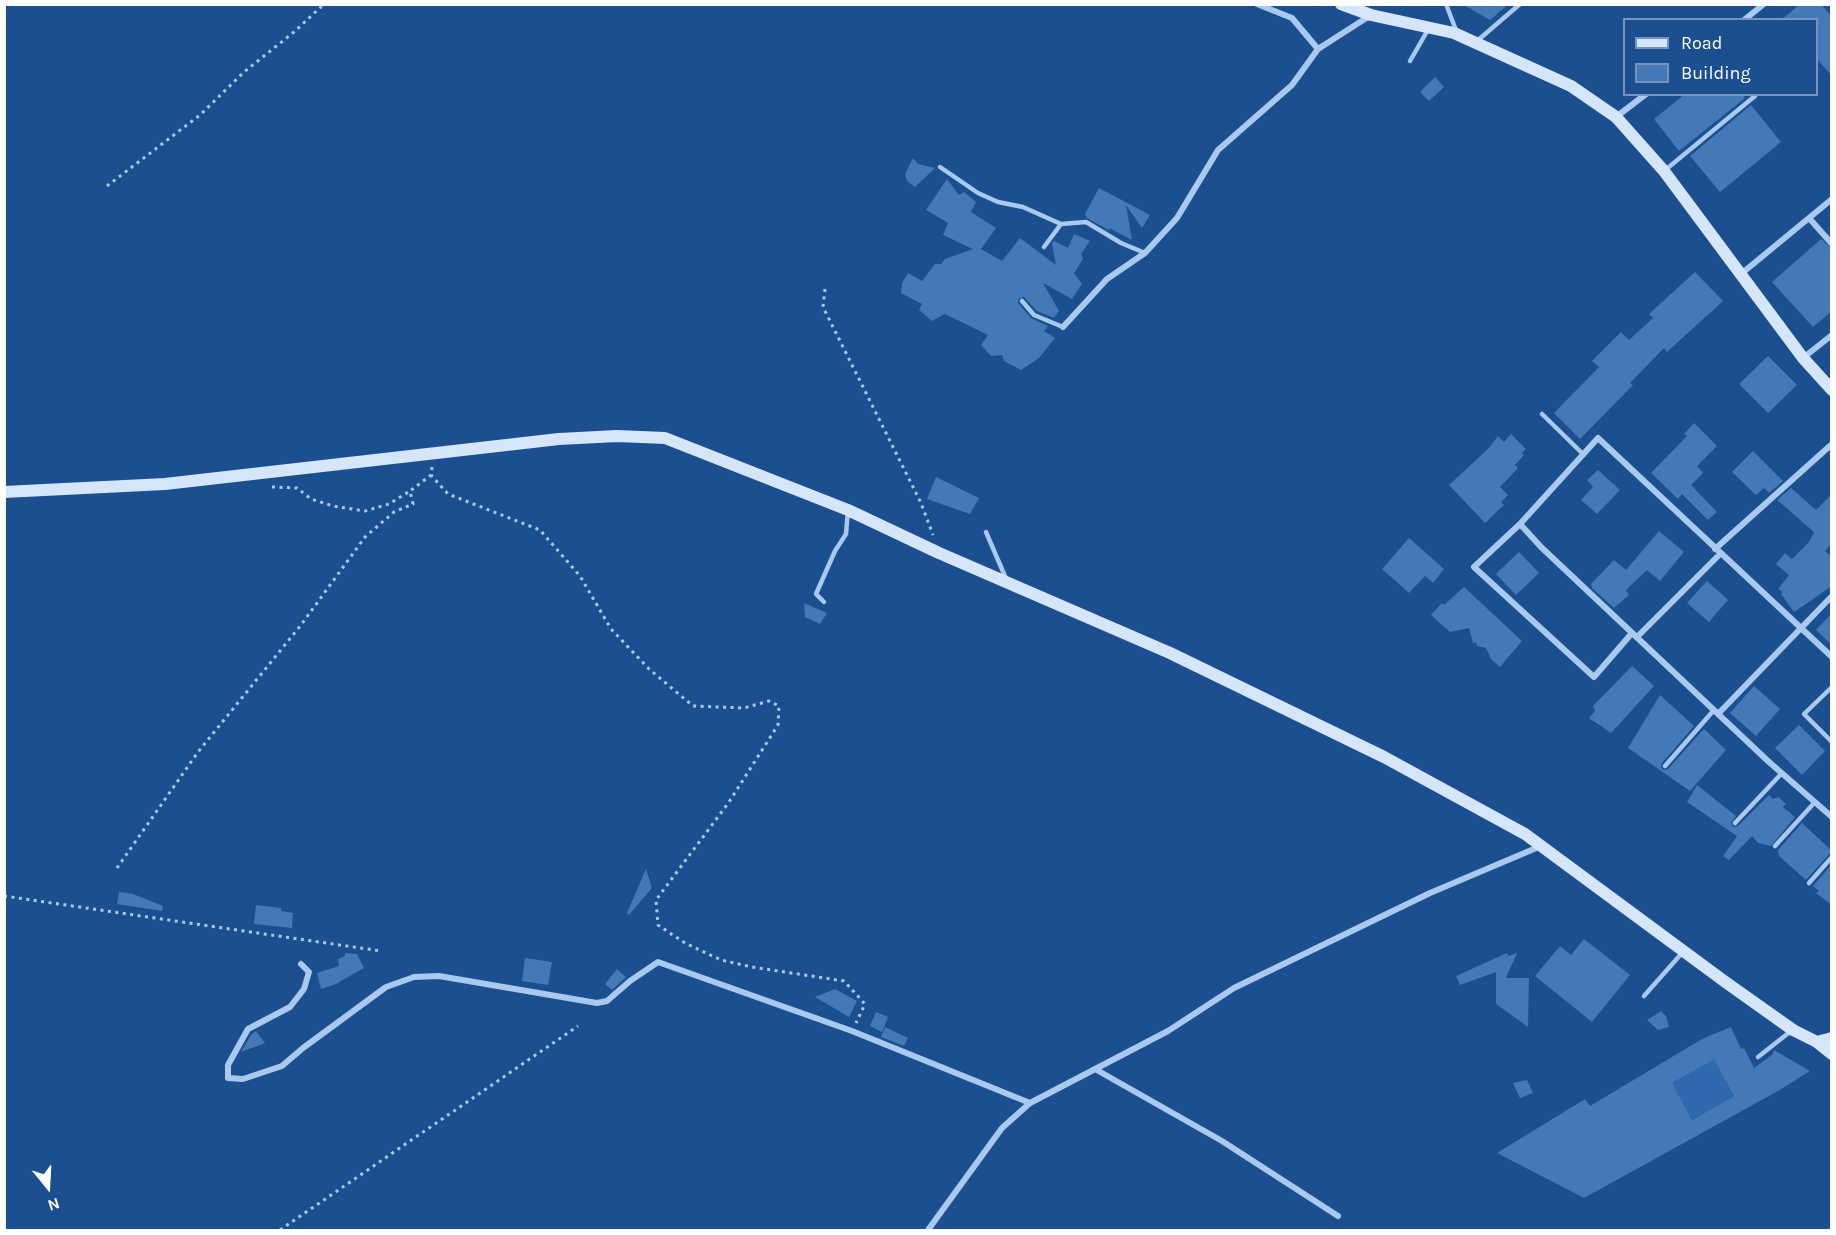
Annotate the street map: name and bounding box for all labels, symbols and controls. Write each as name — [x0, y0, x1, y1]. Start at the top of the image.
legend — [1623, 18, 1818, 96]
text: Road — [1681, 32, 1722, 54]
text: Building — [1681, 62, 1751, 84]
north arrow — [18, 1157, 78, 1217]
text: N — [45, 1194, 62, 1215]

